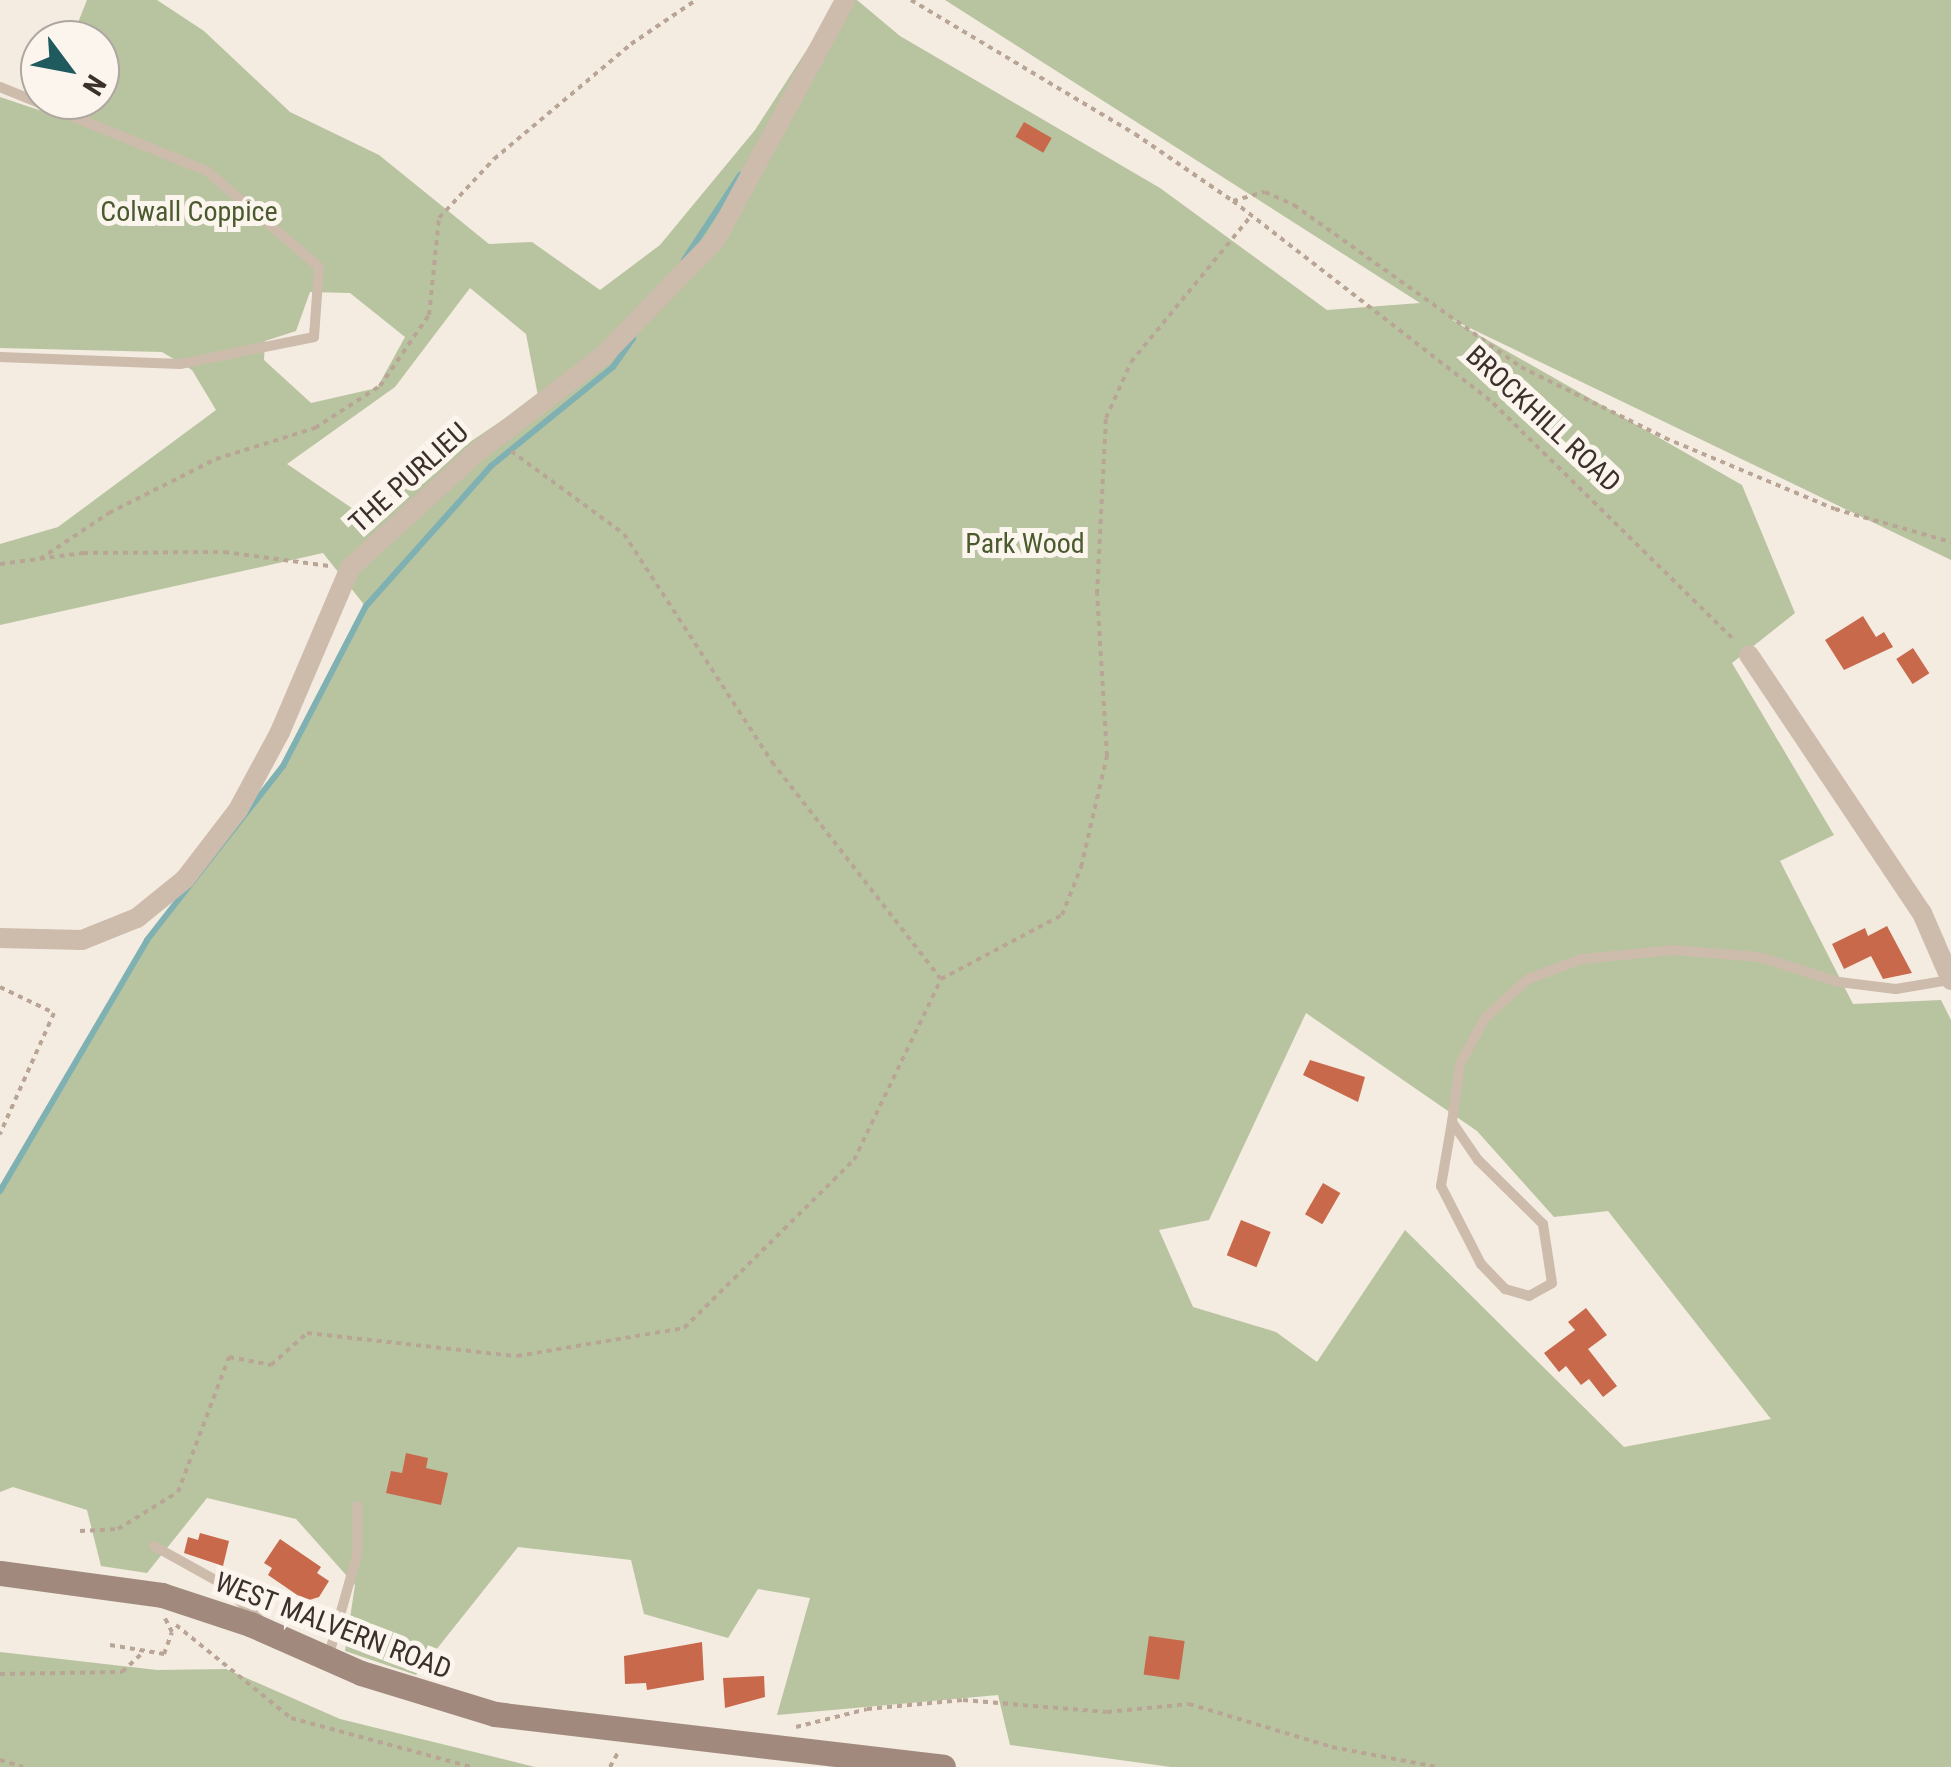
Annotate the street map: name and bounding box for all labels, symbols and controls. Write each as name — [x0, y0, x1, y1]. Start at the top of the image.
north arrow — [20, 20, 120, 120]
text: N — [76, 69, 113, 101]
park label: Colwall Coppice — [100, 195, 278, 229]
street label: BROCKHILL ROAD — [1459, 339, 1627, 499]
street label: THE PURLIEU — [343, 416, 475, 540]
park label: Park Wood — [965, 527, 1085, 561]
street label: WEST MALVERN ROAD — [210, 1565, 456, 1687]

